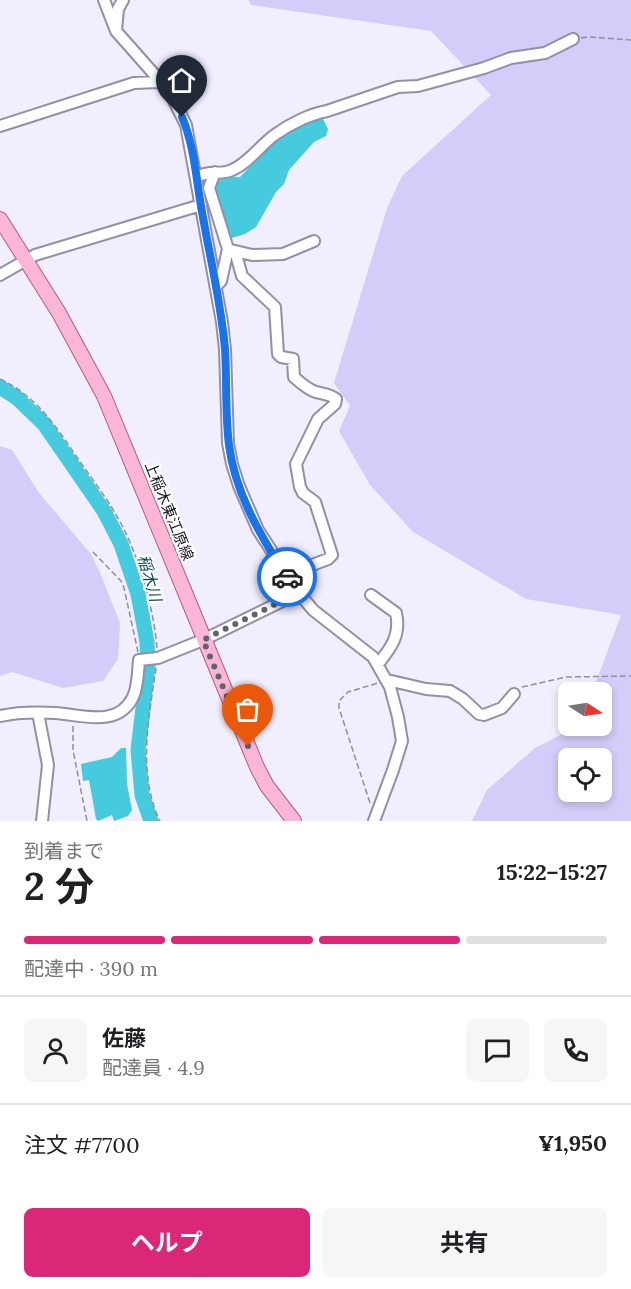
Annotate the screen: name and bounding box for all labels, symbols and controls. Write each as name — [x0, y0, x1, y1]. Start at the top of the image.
pin — [156, 55, 207, 117]
icon: home — [165, 64, 198, 97]
street label: 上稲木東江原線 — [141, 459, 198, 563]
courier — [257, 547, 317, 607]
water label: 稲木川 — [134, 552, 167, 606]
icon: car — [271, 561, 304, 594]
north arrow — [558, 682, 612, 736]
map controls — [558, 682, 612, 802]
pin — [222, 684, 273, 746]
icon: bag — [231, 693, 264, 726]
button: locate — [558, 748, 612, 802]
text: 到着まで — [24, 838, 104, 863]
text: 15:22–15:27 — [497, 858, 607, 886]
text: 2 分 — [24, 861, 94, 911]
text: 配達中 · 390 m — [24, 956, 158, 981]
button: person — [24, 1019, 87, 1082]
button: chat — [466, 1019, 529, 1082]
button: phone — [544, 1019, 607, 1082]
text: 佐藤 — [102, 1024, 146, 1052]
text: 配達員 · 4.9 — [102, 1055, 205, 1080]
text: ¥1,950 — [538, 1129, 607, 1157]
text: 注文 #7700 — [24, 1131, 140, 1159]
button: ヘルプ — [24, 1208, 310, 1277]
button: 共有 — [322, 1208, 607, 1277]

